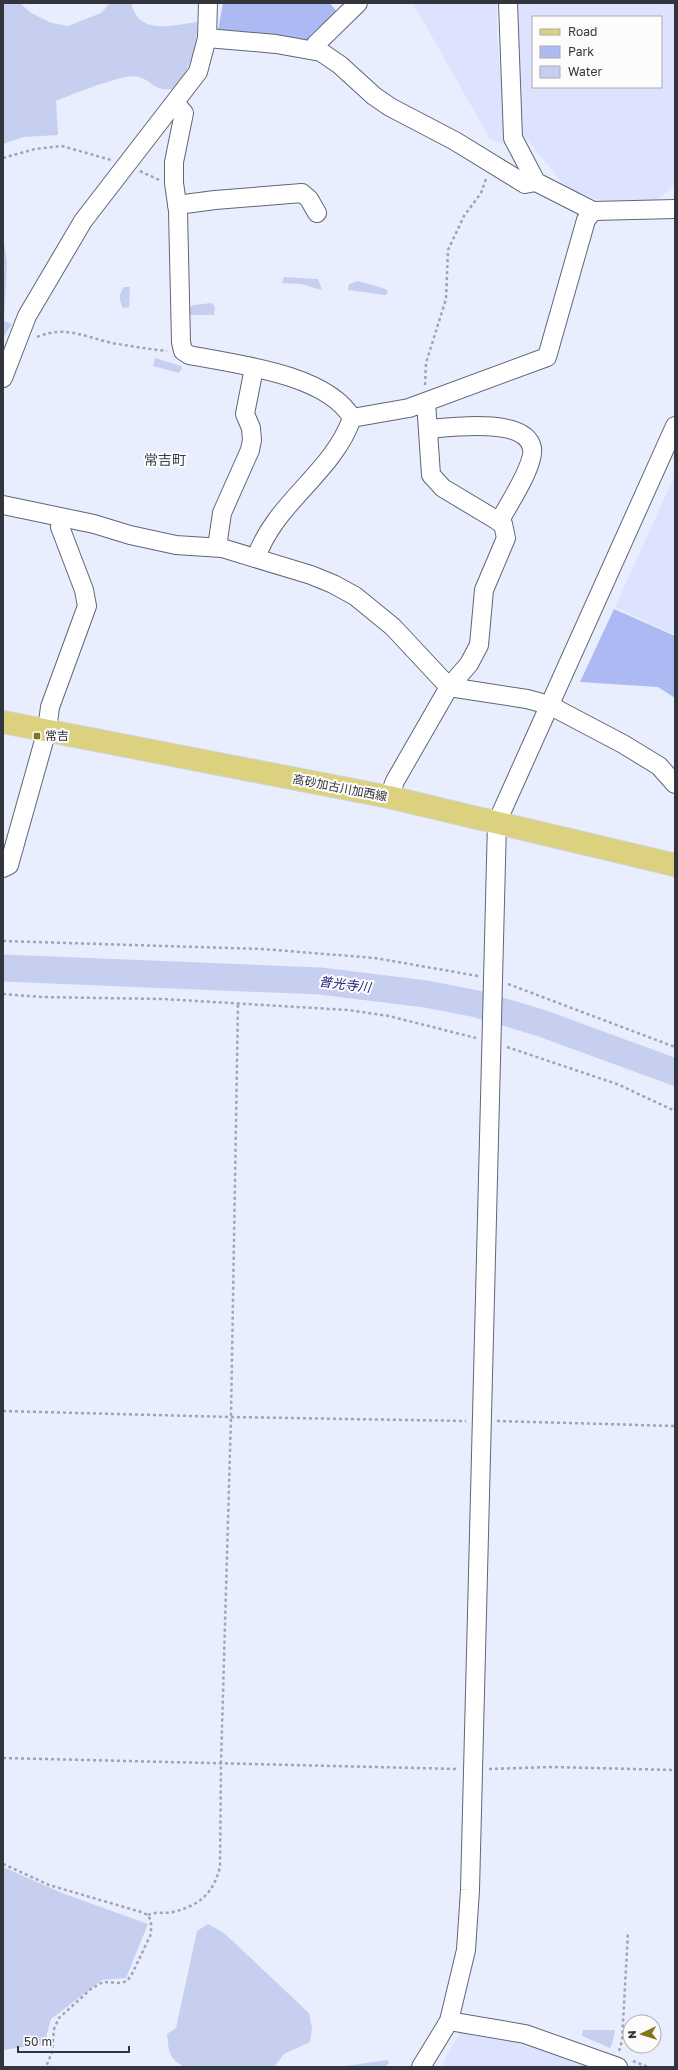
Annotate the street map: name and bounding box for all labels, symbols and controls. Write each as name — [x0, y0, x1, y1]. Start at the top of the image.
legend — [532, 16, 662, 88]
text: Road — [568, 24, 597, 39]
text: Park — [568, 44, 594, 59]
text: Water — [568, 64, 602, 79]
district label: 常吉町 — [144, 451, 186, 468]
place label: 常吉 — [45, 728, 69, 743]
marker: 常吉 — [32, 731, 42, 741]
street label: 高砂加古川加西線 — [292, 771, 389, 804]
water label: 普光寺川 — [318, 973, 374, 995]
north arrow — [622, 2014, 662, 2054]
scale bar — [18, 2028, 129, 2054]
text: N — [625, 2030, 638, 2039]
text: 50 m — [24, 2034, 52, 2049]

